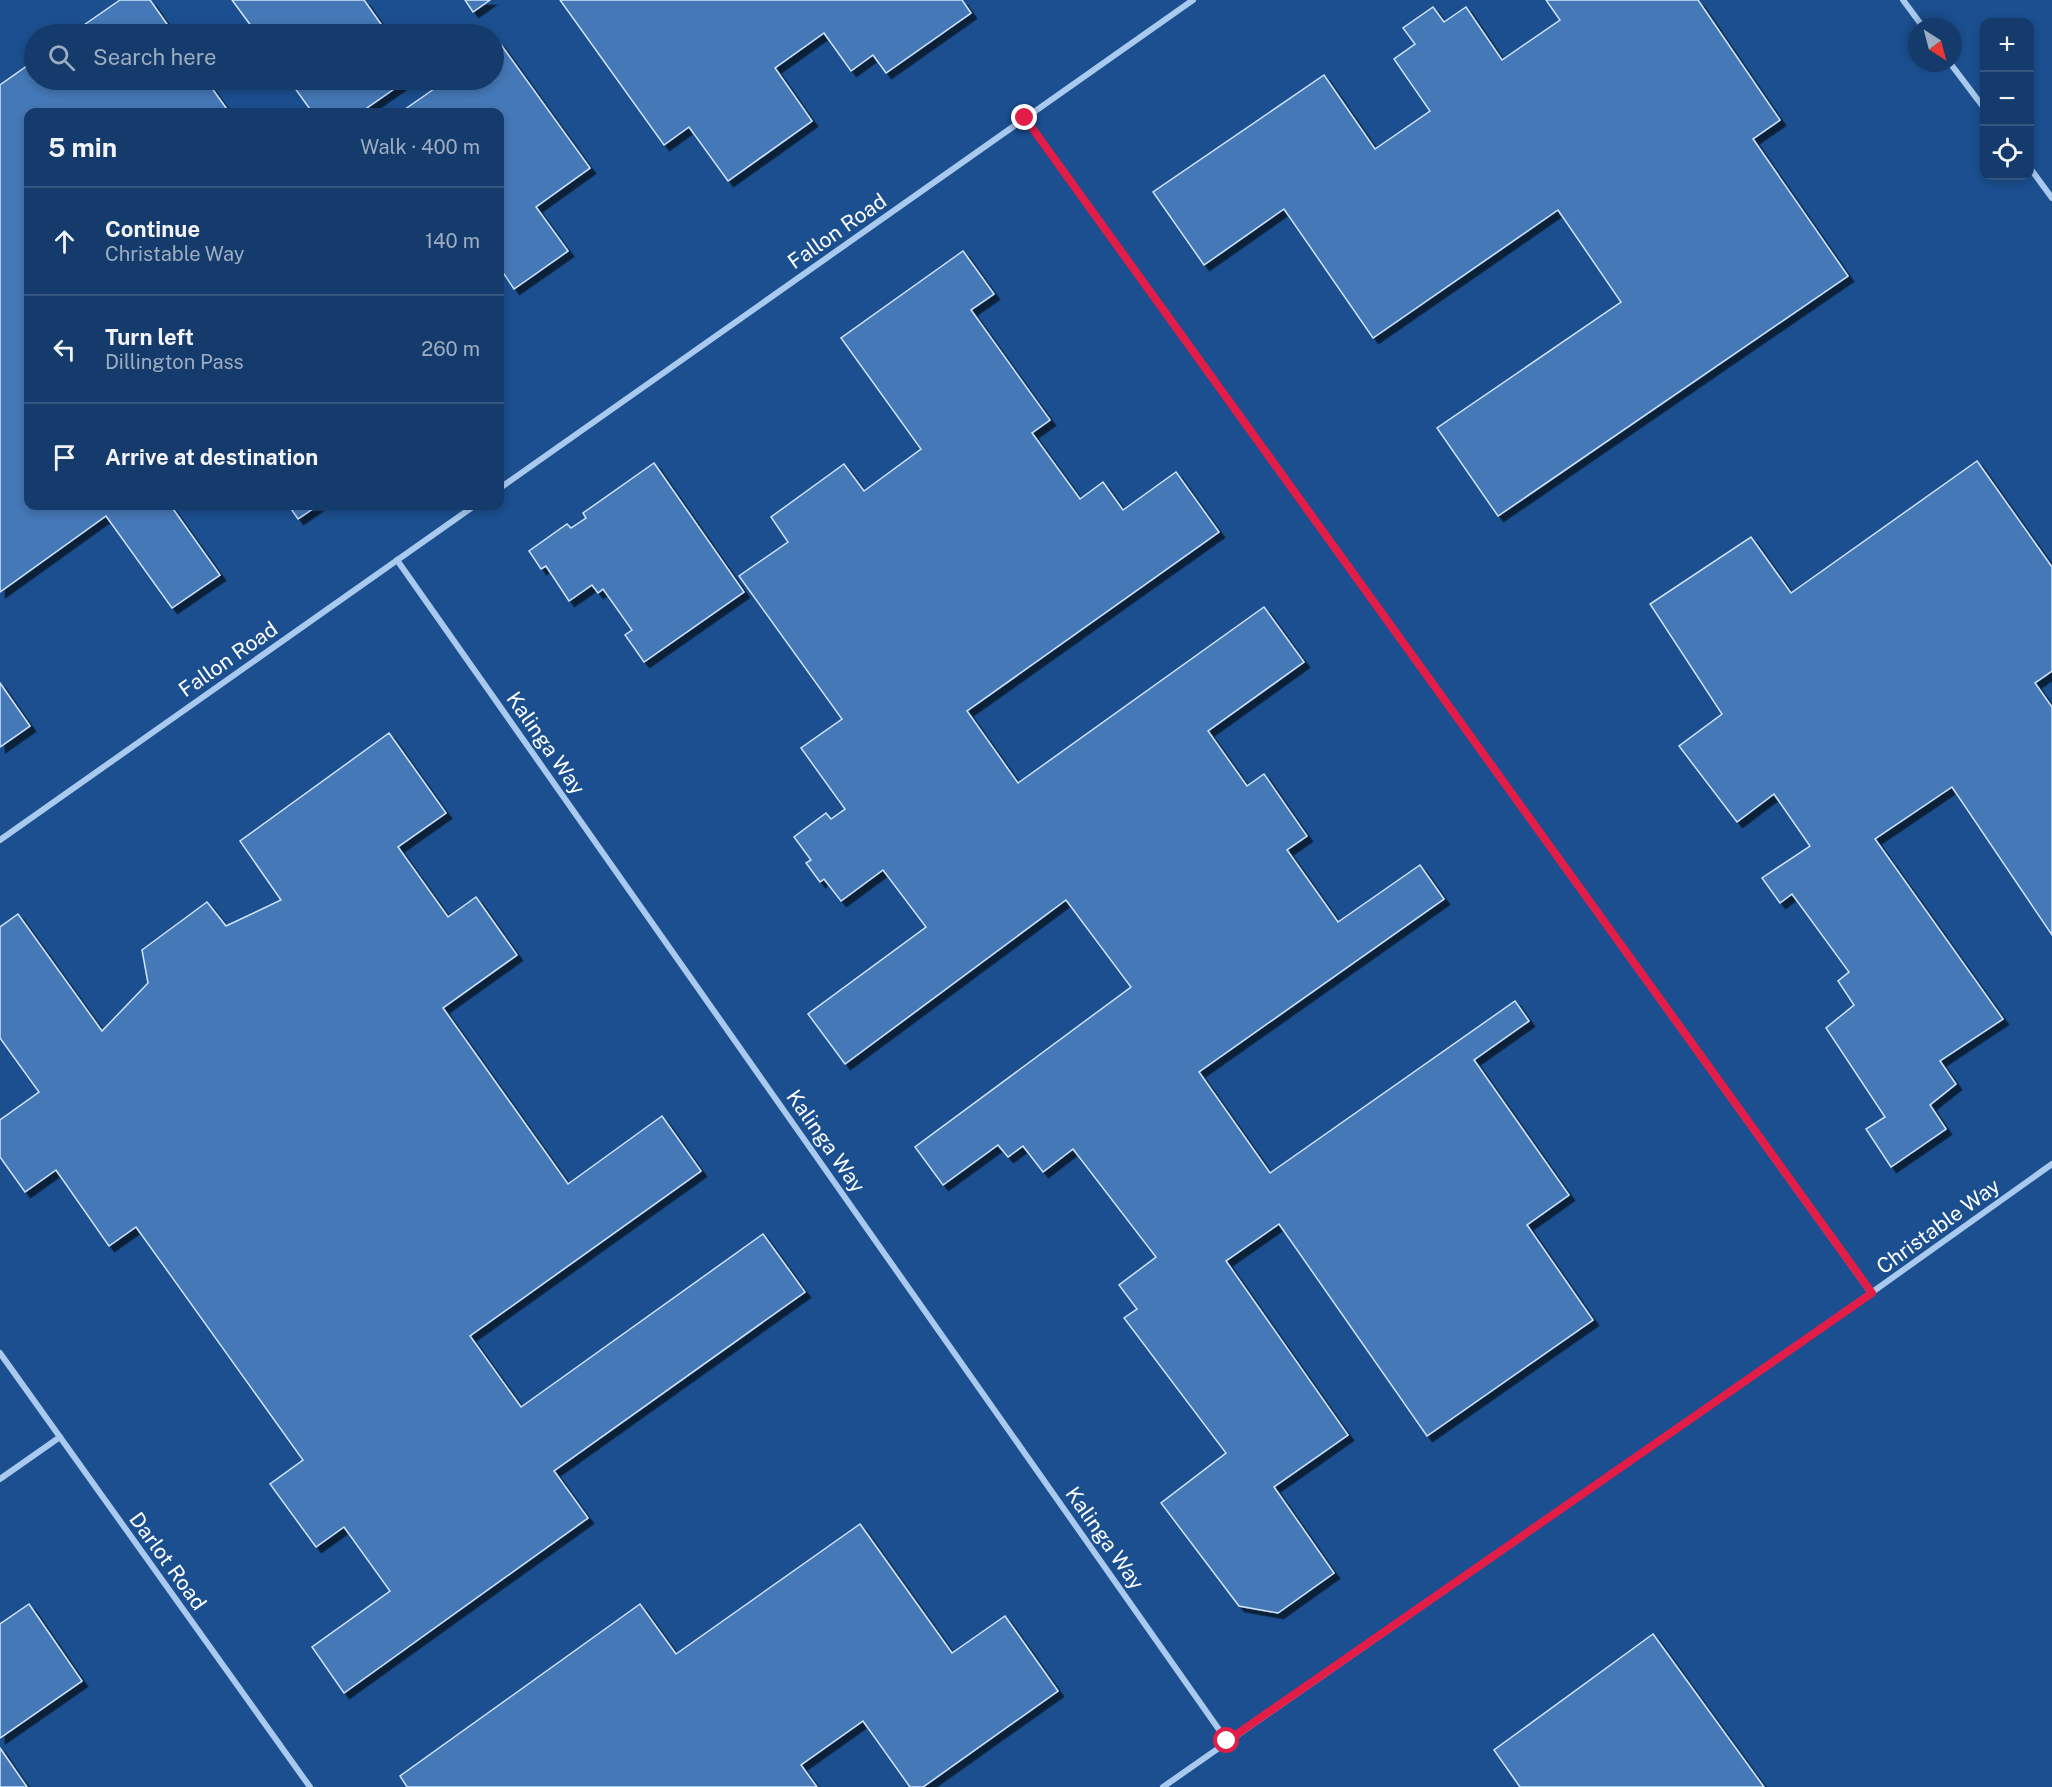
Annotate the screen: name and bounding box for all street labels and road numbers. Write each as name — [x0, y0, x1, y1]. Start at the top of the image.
street label: Fallon Road — [783, 188, 891, 274]
street label: Fallon Road — [174, 616, 282, 702]
street label: Kalinga Way — [501, 687, 591, 799]
street label: Kalinga Way — [781, 1085, 871, 1197]
street label: Christable Way — [1871, 1173, 2005, 1279]
street label: Kalinga Way — [1060, 1482, 1150, 1594]
street label: Darlot Road — [124, 1507, 212, 1615]

